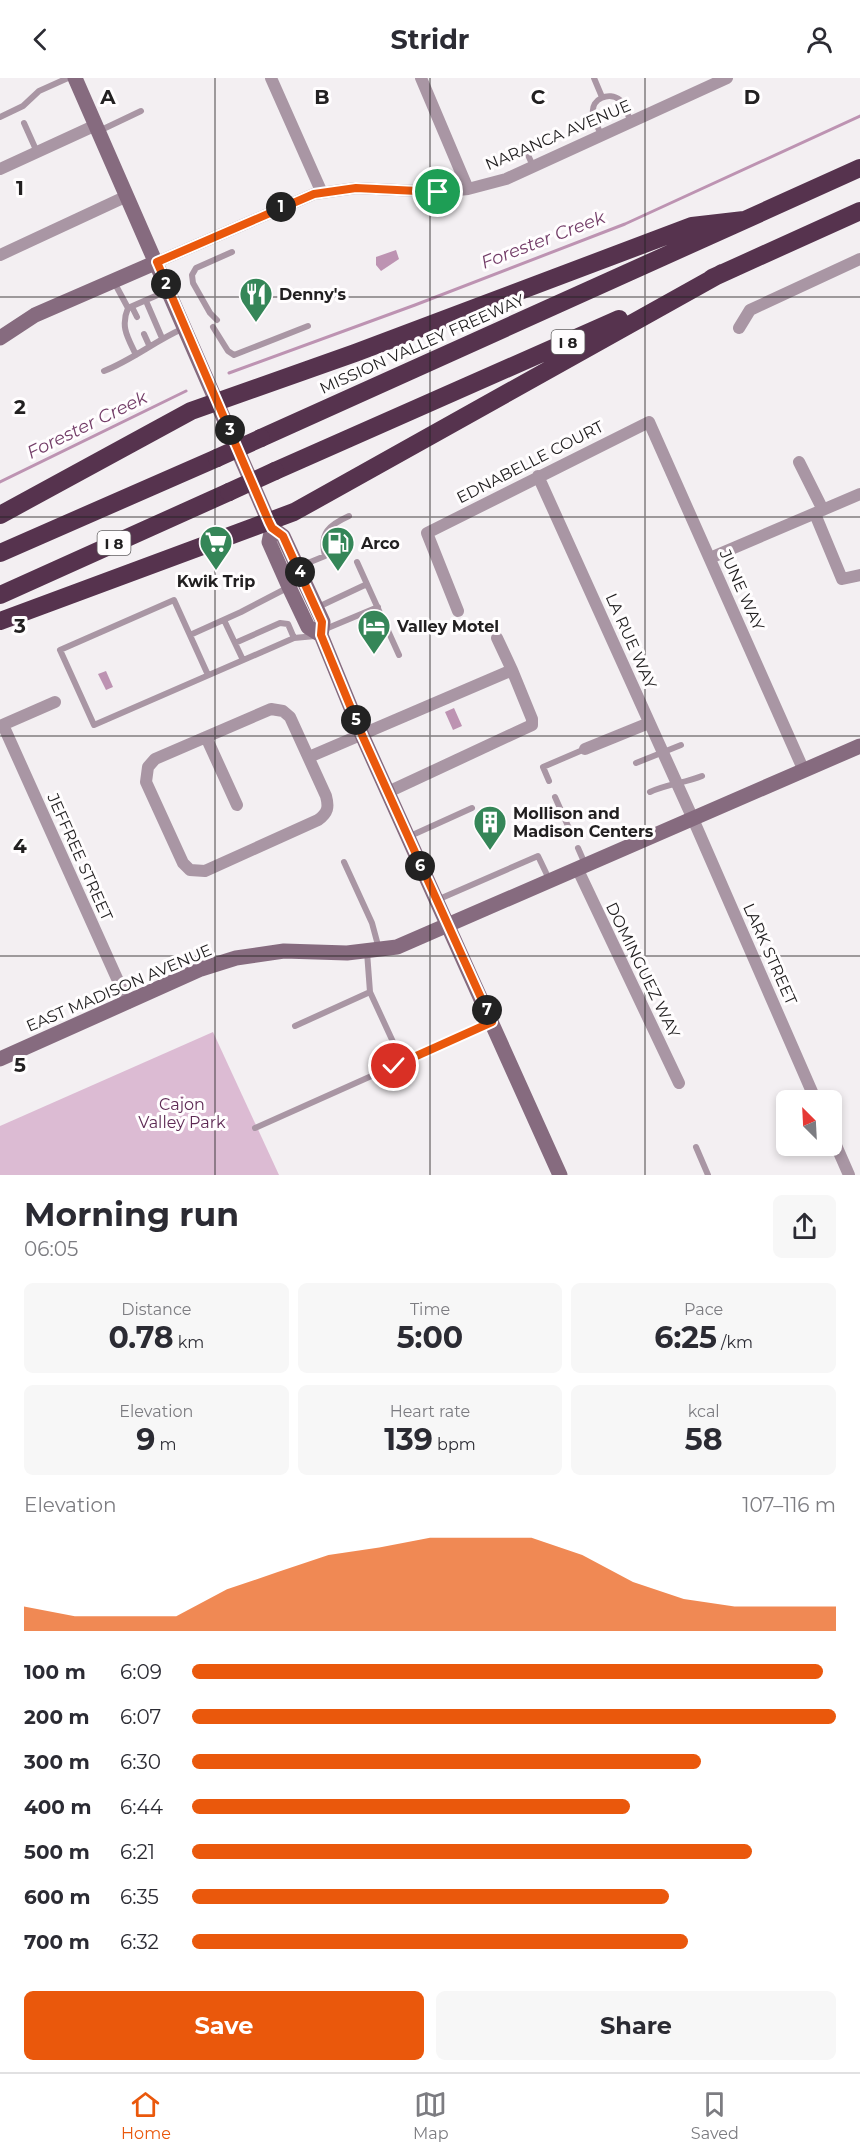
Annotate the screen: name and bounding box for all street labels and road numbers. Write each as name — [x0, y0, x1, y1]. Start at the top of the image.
street label: NARANCA AVENUE — [482, 96, 634, 174]
street label: MISSION VALLEY FREEWAY — [317, 290, 528, 398]
road number: I 8 — [552, 330, 584, 354]
street label: EDNABELLE COURT — [453, 416, 607, 507]
road number: I 8 — [98, 531, 130, 555]
street label: JUNE WAY — [715, 546, 769, 634]
street label: LA RUE WAY — [602, 590, 661, 692]
street label: JEFFREE STREET — [43, 790, 117, 924]
street label: DOMINGUEZ WAY — [602, 899, 684, 1042]
street label: LARK STREET — [739, 900, 801, 1008]
street label: EAST MADISON AVENUE — [24, 940, 214, 1036]

